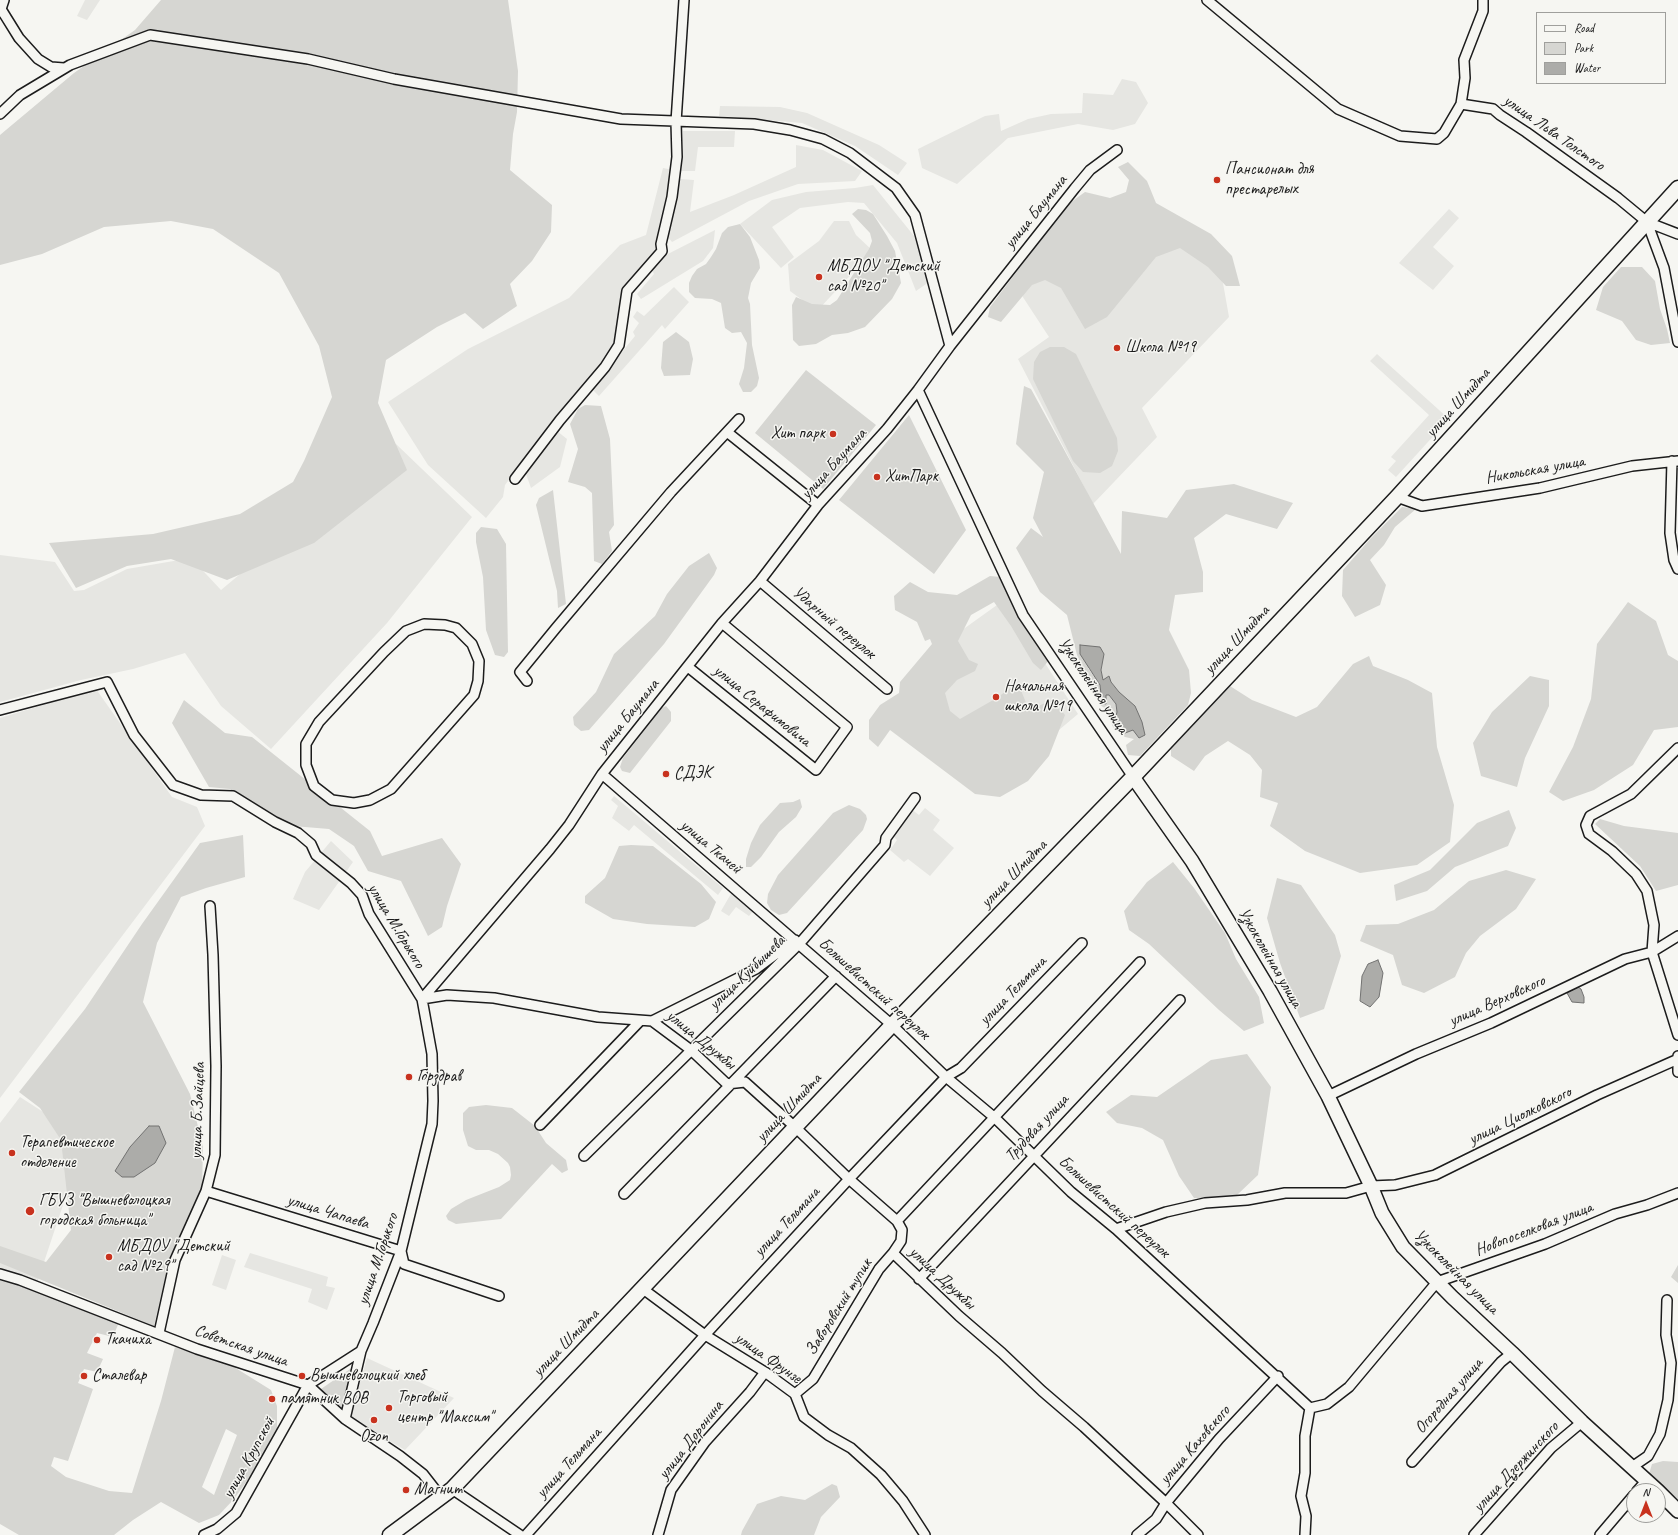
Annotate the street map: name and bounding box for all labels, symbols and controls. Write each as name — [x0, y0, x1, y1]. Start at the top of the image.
legend — [1536, 12, 1666, 84]
text: Road — [1574, 20, 1594, 36]
text: Park — [1574, 40, 1593, 56]
text: Water — [1574, 60, 1600, 76]
street label: улица Льва Толстого — [1499, 91, 1609, 175]
place label: Пансионат для престарелых — [1225, 160, 1314, 200]
street label: улица Баумана — [1000, 171, 1072, 253]
marker: Пансионат для престарелых — [1212, 175, 1222, 185]
place label: МБДОУ "Детский сад №20" — [827, 257, 940, 297]
marker: МБДОУ "Детский сад №20" — [814, 272, 824, 282]
place label: Школа №19 — [1125, 338, 1196, 358]
marker: Школа №19 — [1112, 343, 1122, 353]
street label: улица Шмидта — [1421, 364, 1495, 442]
place label: Хит парк — [771, 424, 825, 444]
street label: улица Баумана — [797, 424, 871, 504]
marker: Хит парк — [828, 429, 838, 439]
street label: Никольская улица — [1484, 451, 1586, 489]
place label: ХитПарк — [885, 467, 938, 487]
marker: ХитПарк — [872, 472, 882, 482]
street label: Ударный переулок — [788, 582, 880, 664]
street label: улица Шмидта — [1200, 601, 1274, 679]
street label: Узкоколейная улица — [1053, 634, 1133, 738]
street label: улица Серафимовича — [709, 661, 815, 751]
street label: улица Баумана — [592, 675, 664, 757]
place label: Начальная школа №19 — [1004, 677, 1072, 717]
marker: Начальная школа №19 — [991, 692, 1001, 702]
place label: СДЭК — [674, 764, 711, 784]
marker: СДЭК — [661, 769, 671, 779]
street label: улица Ткачей — [676, 815, 746, 879]
street label: улица Шмидта — [976, 836, 1052, 912]
street label: улица М.Горького — [363, 880, 429, 972]
street label: Узкоколейная улица — [1233, 905, 1307, 1011]
street label: улица Куйбышева — [705, 931, 789, 1015]
street label: Большевистский переулок — [814, 934, 934, 1044]
street label: улица Тельмана — [975, 952, 1051, 1030]
street label: улица Верховского — [1446, 971, 1548, 1031]
street label: улица Дружбы — [662, 1006, 740, 1074]
street label: улица Б.Зайцева — [186, 1062, 210, 1160]
place label: Горздрав — [417, 1067, 461, 1087]
street label: улица Шмидта — [752, 1069, 826, 1147]
marker: Горздрав — [404, 1072, 414, 1082]
street label: улица Циолковского — [1465, 1082, 1575, 1150]
street label: Трудовая улица — [1001, 1090, 1073, 1166]
place label: Терапевтическое отделение — [20, 1133, 113, 1173]
marker: Терапевтическое отделение — [7, 1148, 17, 1158]
street label: Большевистский переулок — [1054, 1152, 1174, 1262]
street label: улица Тельмана — [749, 1183, 825, 1261]
street label: улица Чапаева — [285, 1190, 371, 1234]
place label: ГБУЗ "Вышневолоцкая городская больница" — [39, 1191, 170, 1231]
street label: Новопоселковая улица — [1472, 1197, 1596, 1261]
marker: ГБУЗ "Вышневолоцкая городская больница" — [24, 1205, 36, 1217]
street label: улица М.Горького — [353, 1211, 403, 1307]
street label: Узкоколейная улица — [1409, 1225, 1503, 1319]
place label: МБДОУ "Детский сад №29" — [117, 1237, 230, 1277]
street label: улица Дружбы — [905, 1242, 979, 1314]
marker: МБДОУ "Детский сад №29" — [104, 1252, 114, 1262]
street label: Заворовский тупик — [801, 1255, 877, 1359]
street label: улица Шмидта — [528, 1305, 604, 1381]
street label: Советская улица — [192, 1320, 290, 1372]
street label: улица Фрунзе — [731, 1328, 805, 1388]
place label: Ткачиха — [105, 1330, 151, 1350]
marker: Ткачиха — [92, 1335, 102, 1345]
street label: Огородная улица — [1411, 1354, 1487, 1438]
place label: Сталевар — [92, 1366, 146, 1386]
place label: Вышневолоцкий хлеб — [310, 1366, 424, 1386]
marker: Сталевар — [79, 1371, 89, 1381]
marker: Вышневолоцкий хлеб — [297, 1371, 307, 1381]
place label: Торговый центр "Максим" — [397, 1388, 493, 1428]
place label: памятник ВОВ — [280, 1389, 367, 1409]
marker: памятник ВОВ — [267, 1394, 277, 1404]
street label: улица Доронина — [654, 1396, 728, 1484]
street label: улица Каховского — [1155, 1401, 1235, 1489]
marker: Торговый центр "Максим" — [384, 1403, 394, 1413]
street label: улица Крупской — [218, 1414, 280, 1502]
marker: Ozon — [369, 1415, 379, 1425]
street label: улица Дзержинского — [1469, 1417, 1563, 1517]
street label: улица Тельмана — [532, 1423, 606, 1503]
place label: Ozon — [360, 1427, 388, 1447]
place label: Магнит — [414, 1480, 462, 1500]
north arrow — [1626, 1483, 1666, 1523]
marker: Магнит — [401, 1485, 411, 1495]
text: N — [1643, 1485, 1649, 1499]

